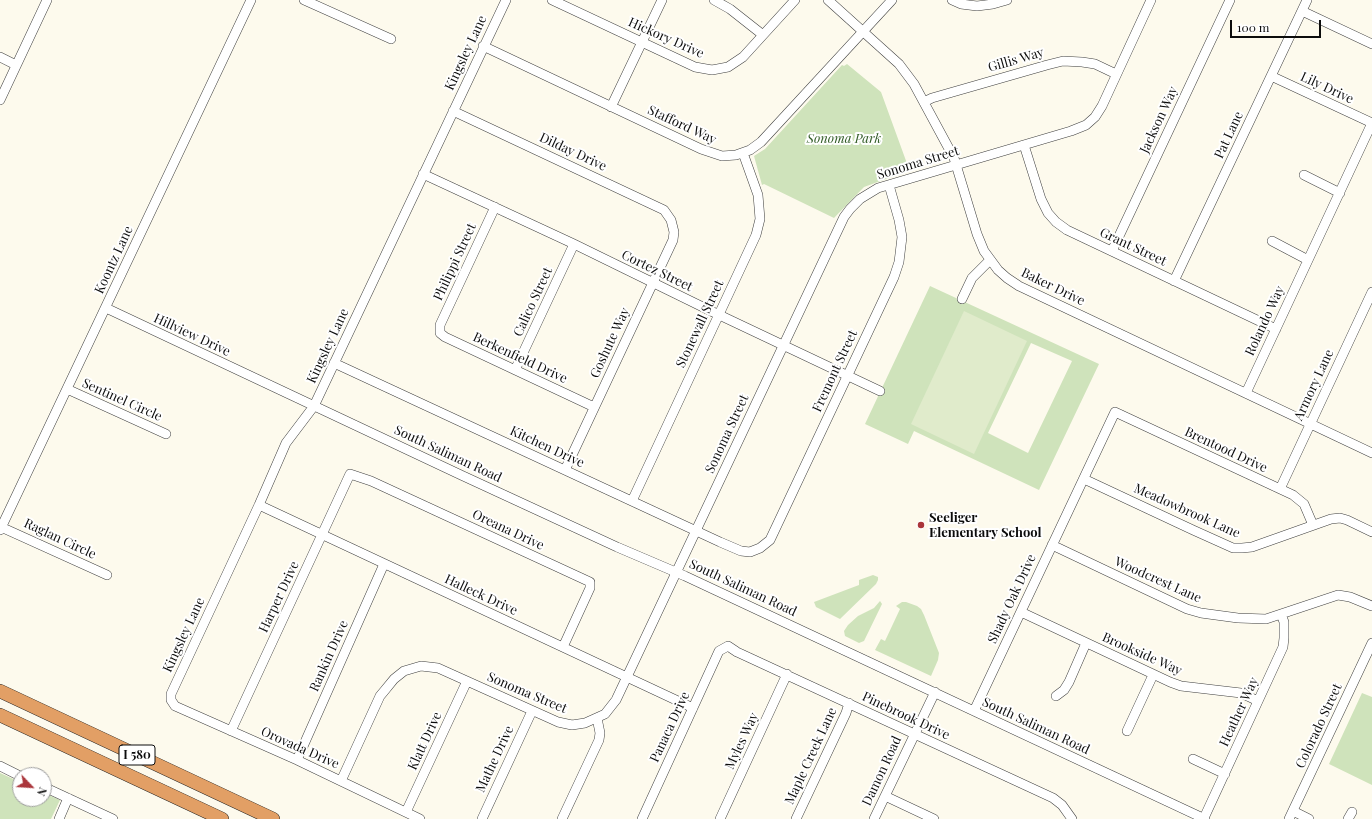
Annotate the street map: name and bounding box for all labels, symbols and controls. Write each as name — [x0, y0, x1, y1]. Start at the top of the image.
scale bar — [1232, 12, 1323, 38]
street label: Kingsley Lane — [442, 13, 490, 93]
street label: Hickory Drive — [626, 14, 706, 62]
text: 100 m — [1237, 19, 1269, 35]
street label: Gillis Way — [986, 45, 1046, 75]
street label: Lily Drive — [1298, 69, 1356, 107]
street label: Jackson Way — [1137, 84, 1181, 156]
street label: Stafford Way — [645, 102, 719, 148]
street label: Pat Lane — [1211, 109, 1247, 161]
street label: Dilday Drive — [537, 130, 609, 174]
park label: Sonoma Park — [807, 131, 881, 147]
street label: Sonoma Street — [875, 143, 961, 183]
street label: Philippi Street — [430, 221, 480, 303]
street label: Koontz Lane — [92, 224, 136, 296]
street label: Grant Street — [1097, 225, 1169, 269]
street label: Cortez Street — [619, 247, 695, 295]
street label: Calico Street — [510, 265, 556, 339]
street label: Baker Drive — [1019, 265, 1087, 309]
street label: Stonewall Street — [673, 278, 727, 370]
street label: Rolando Way — [1242, 284, 1288, 358]
street label: Goshute Way — [587, 305, 633, 381]
street label: Kingsley Lane — [304, 306, 352, 386]
street label: Hillview Drive — [151, 310, 233, 360]
street label: Fremont Street — [809, 328, 861, 414]
street label: Berkenfield Drive — [470, 329, 570, 387]
street label: Armory Lane — [1291, 347, 1337, 423]
street label: Sentinel Circle — [80, 375, 164, 425]
street label: Sonoma Street — [702, 392, 752, 476]
street label: South Saliman Road — [392, 422, 504, 486]
street label: Kitchen Drive — [507, 423, 587, 471]
street label: Brentood Drive — [1182, 424, 1270, 476]
street label: Meadowbrook Lane — [1132, 481, 1242, 541]
street label: Oreana Drive — [470, 507, 546, 553]
place label: Seeliger Elementary School — [929, 510, 1042, 541]
street label: Raglan Circle — [21, 516, 99, 562]
marker: Seeliger Elementary School — [916, 520, 926, 530]
street label: Shady Oak Drive — [984, 552, 1040, 646]
street label: Woodcrest Lane — [1112, 554, 1204, 606]
street label: South Saliman Road — [687, 556, 799, 620]
street label: Harper Drive — [256, 559, 302, 635]
street label: Halleck Drive — [442, 571, 520, 619]
street label: Kingsley Lane — [160, 595, 208, 675]
street label: Rankin Drive — [306, 618, 352, 694]
street label: Brookside Way — [1100, 629, 1184, 679]
street label: Sonoma Street — [485, 669, 569, 717]
street label: Heather Way — [1216, 675, 1262, 749]
street label: Colorado Street — [1293, 681, 1345, 771]
street label: Panaca Drive — [647, 689, 693, 765]
street label: Pinebrook Drive — [860, 689, 952, 743]
street label: South Saliman Road — [980, 694, 1092, 758]
street label: Maple Creek Lane — [782, 705, 840, 807]
street label: Klatt Drive — [405, 709, 445, 773]
street label: Myles Way — [722, 710, 762, 772]
street label: Mathe Drive — [473, 723, 517, 795]
street label: Orovada Drive — [258, 724, 342, 772]
street label: Damon Road — [859, 734, 905, 808]
road number: I 580 — [119, 745, 155, 765]
north arrow — [12, 767, 52, 807]
text: N — [34, 785, 51, 799]

